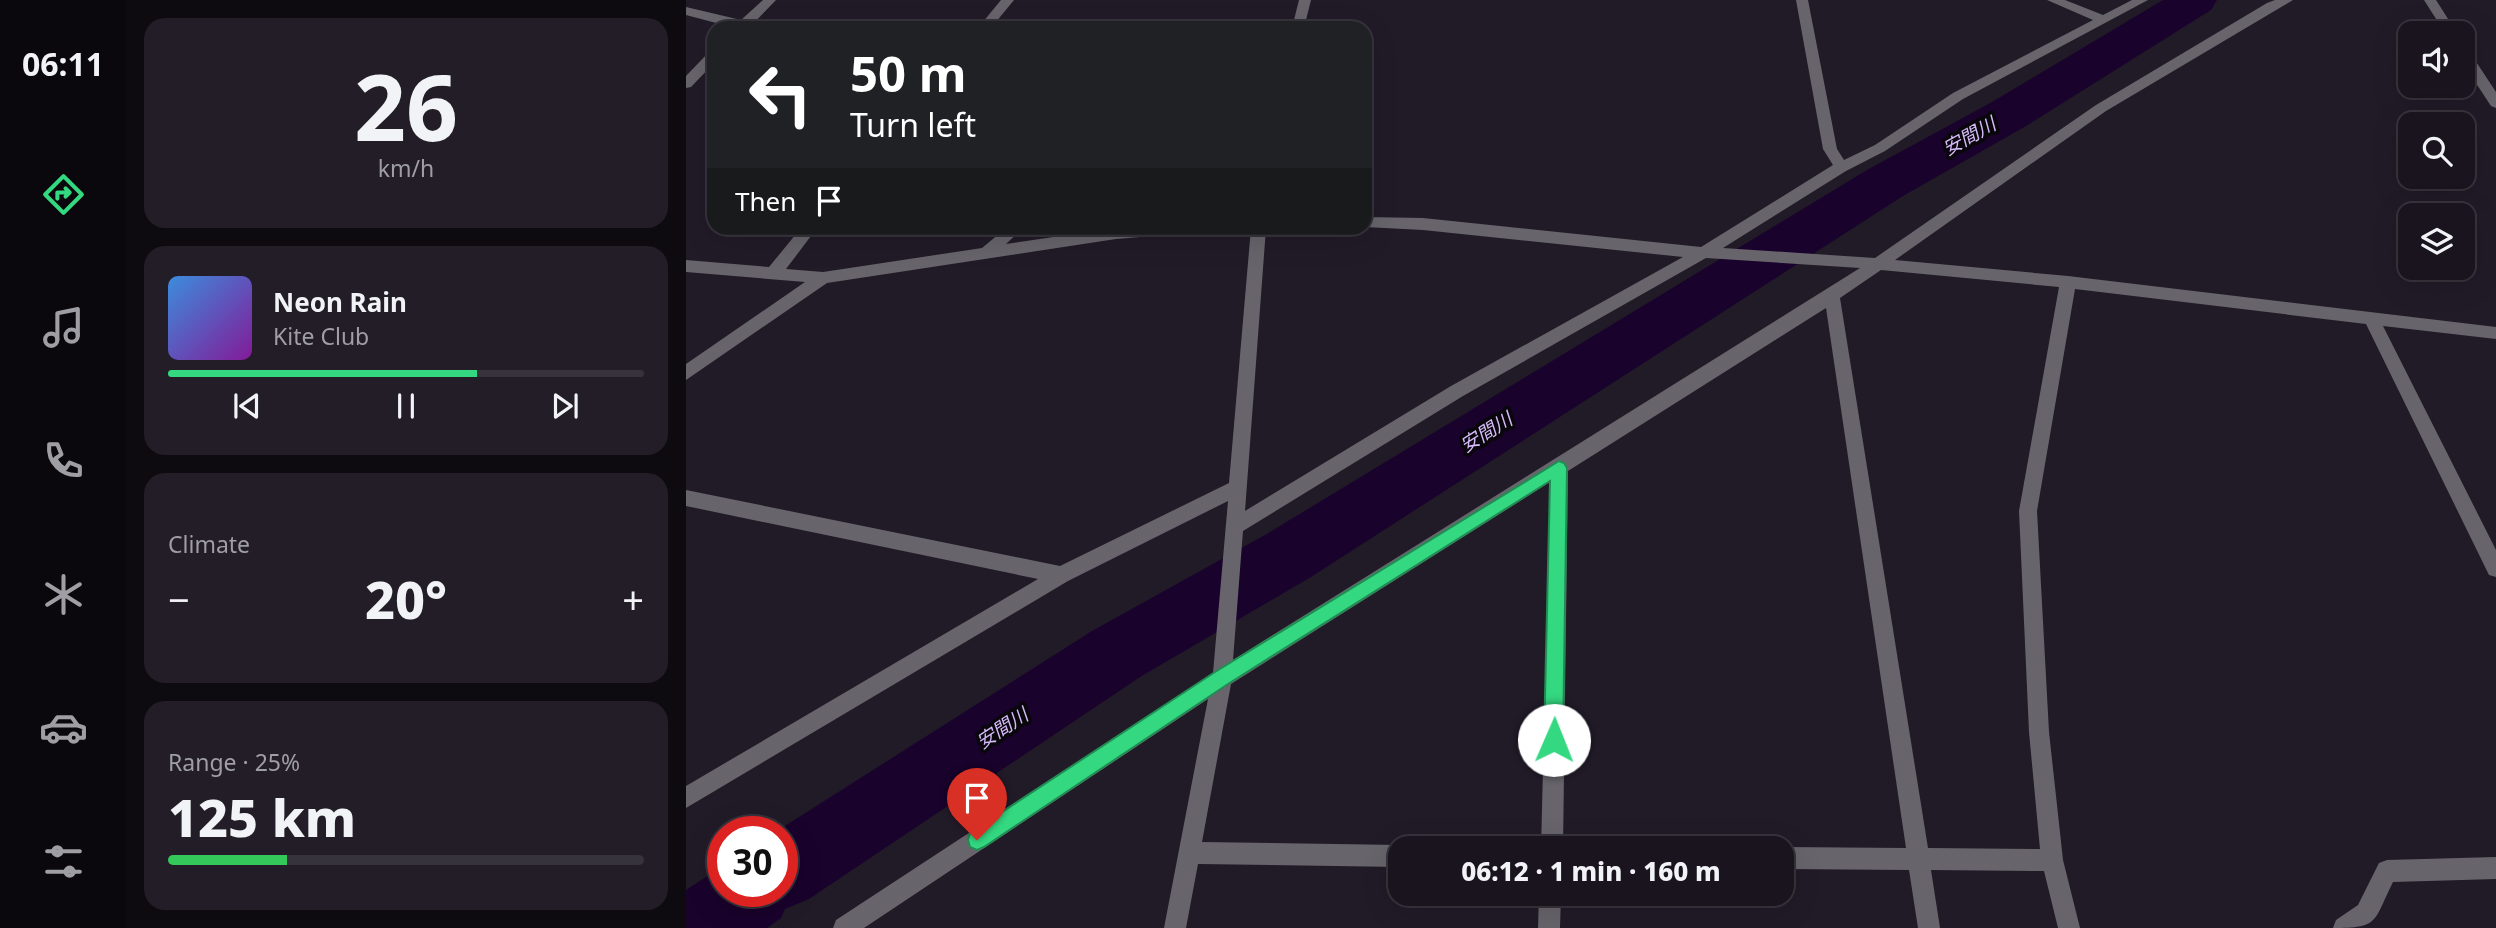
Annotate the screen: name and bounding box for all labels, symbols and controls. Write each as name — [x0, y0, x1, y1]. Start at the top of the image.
map controls — [2398, 21, 2475, 280]
button: sound — [2398, 21, 2475, 98]
text: 50 m — [850, 40, 967, 106]
text: 06:11 — [22, 42, 104, 85]
text: 26 — [354, 44, 458, 168]
icon: left — [735, 49, 826, 140]
text: Turn left — [850, 103, 976, 146]
water label: 安間川 — [1938, 110, 2002, 161]
button: search — [2398, 112, 2475, 189]
text: km/h — [378, 152, 434, 184]
icon: directions — [39, 170, 88, 219]
icon: arrive — [810, 182, 848, 220]
text: Then — [735, 183, 796, 219]
button: layers — [2398, 203, 2475, 280]
text: Neon Rain — [273, 284, 407, 320]
icon: music — [39, 303, 88, 352]
text: Kite Club — [273, 320, 369, 352]
icon: previous — [228, 387, 266, 425]
icon: pause — [387, 387, 425, 425]
icon: next — [546, 387, 584, 425]
water label: 安間川 — [1455, 405, 1519, 458]
icon: phone — [39, 436, 88, 485]
text: Climate — [168, 528, 250, 560]
text: 20° — [365, 563, 447, 634]
icon: climate — [39, 570, 88, 619]
text: − — [168, 573, 190, 625]
text: + — [622, 573, 644, 625]
water label: 安間川 — [971, 700, 1035, 754]
icon: car — [39, 703, 88, 752]
position arrow — [1517, 703, 1591, 777]
text: Range · 25% — [168, 746, 300, 778]
pin — [947, 768, 1007, 840]
icon: arrive — [958, 779, 996, 817]
text: 125 km — [168, 781, 356, 852]
speed limit sign: 30 — [707, 816, 798, 907]
icon: filters — [39, 837, 88, 886]
text: 06:12 · 1 min · 160 m — [1461, 853, 1721, 889]

